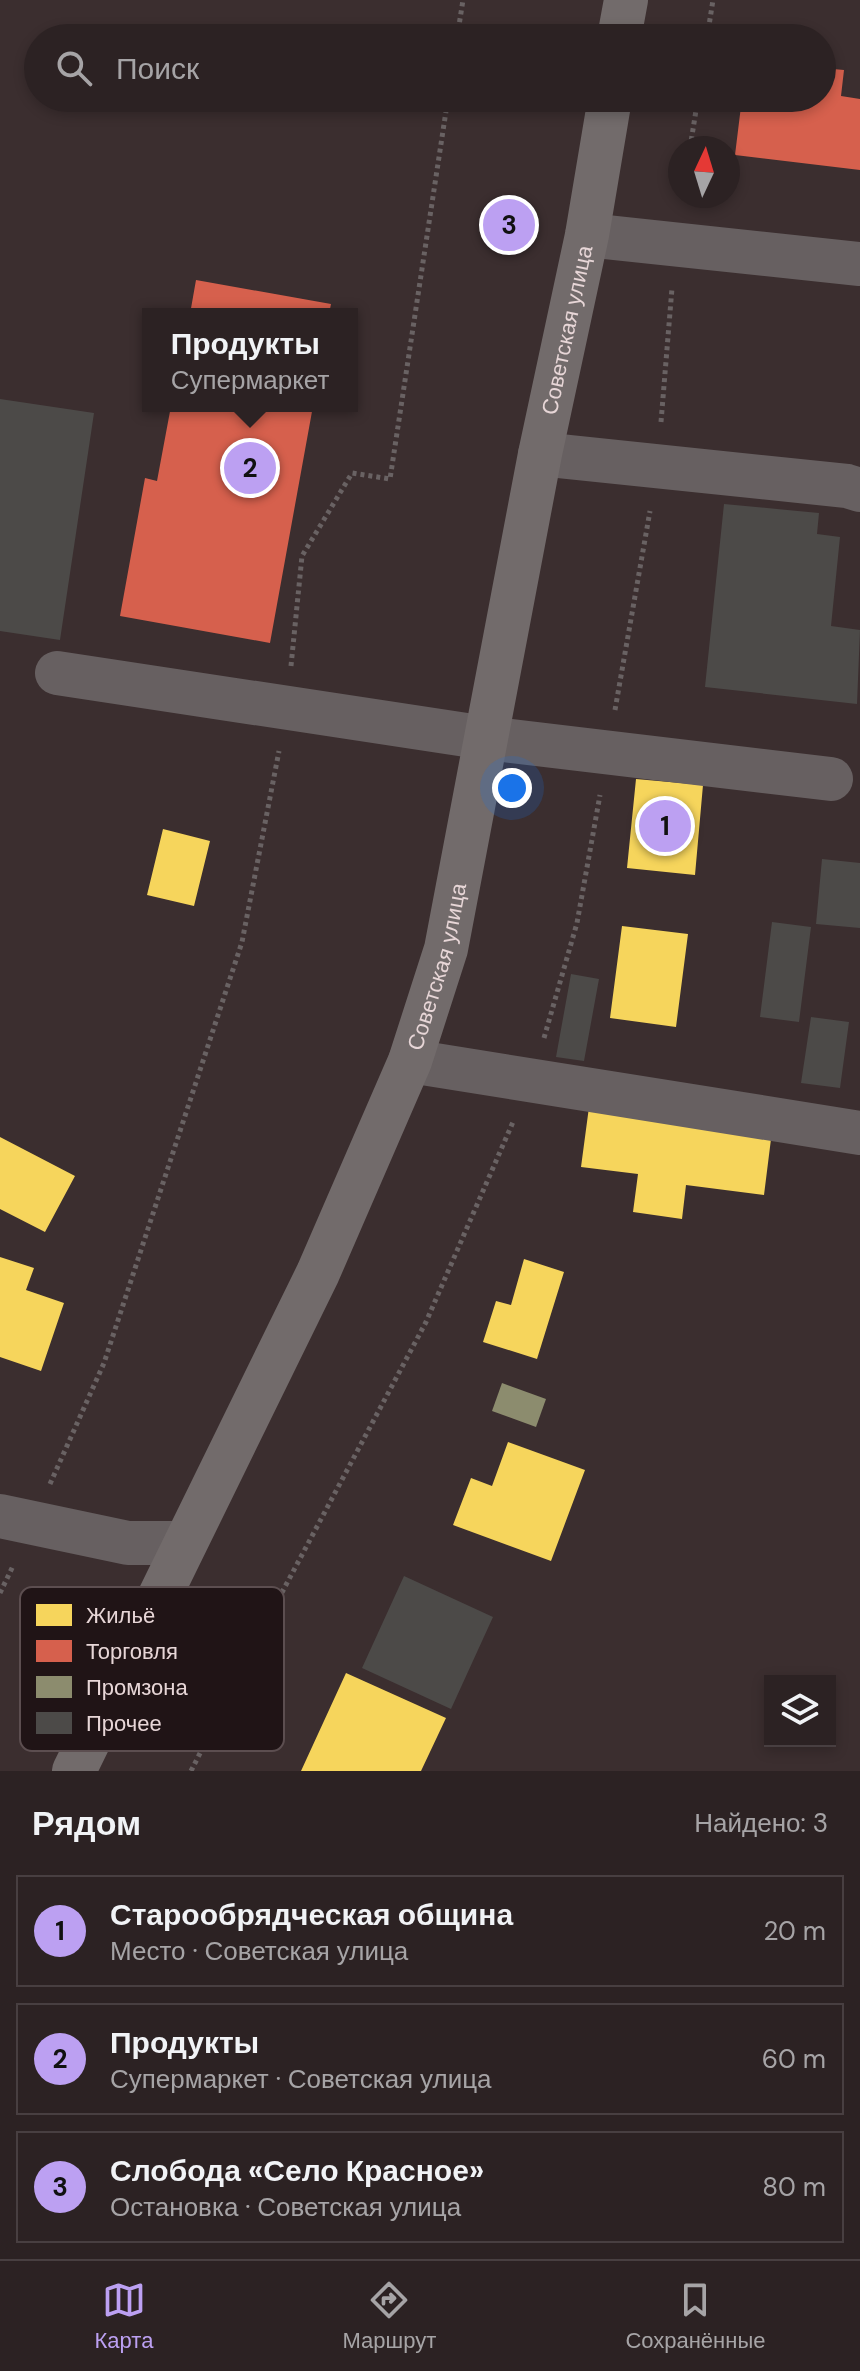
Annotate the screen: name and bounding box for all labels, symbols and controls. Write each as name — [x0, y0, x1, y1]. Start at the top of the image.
search box — [24, 24, 836, 112]
icon: search — [52, 46, 96, 90]
text: Поиск — [116, 49, 199, 88]
north arrow — [668, 136, 740, 208]
pin: 3 — [483, 195, 535, 255]
street label: Советская улица — [534, 242, 599, 417]
popup — [142, 308, 358, 412]
text: Продукты — [171, 324, 320, 363]
text: Супермаркет — [171, 363, 329, 397]
pin: 2 — [224, 438, 276, 498]
your location — [492, 768, 532, 808]
pin: 1 — [639, 796, 691, 856]
street label: Советская улица — [400, 880, 473, 1054]
legend — [20, 1587, 284, 1751]
text: Жильё — [86, 1601, 155, 1630]
text: Торговля — [86, 1637, 178, 1666]
text: Промзона — [86, 1673, 188, 1702]
map controls — [764, 1675, 836, 1747]
button: layers — [764, 1675, 836, 1747]
text: Прочее — [86, 1709, 162, 1738]
text: Рядом — [32, 1801, 141, 1846]
text: Найдено: 3 — [694, 1806, 828, 1840]
text: Старообрядческая община — [110, 1895, 513, 1934]
text: 1 — [55, 1914, 65, 1948]
text: 20 m — [763, 1914, 826, 1948]
text: Место · Советская улица — [110, 1934, 408, 1968]
text: Продукты — [110, 2023, 259, 2062]
text: 2 — [52, 2042, 68, 2076]
text: 60 m — [762, 2042, 826, 2076]
text: Супермаркет · Советская улица — [110, 2062, 492, 2096]
text: Слобода «Село Красное» — [110, 2151, 484, 2190]
text: 3 — [52, 2170, 68, 2204]
text: 80 m — [762, 2170, 826, 2204]
text: Остановка · Советская улица — [110, 2190, 461, 2224]
tab: Карта — [95, 2278, 153, 2355]
tab: Маршрут — [343, 2278, 436, 2355]
tab: Сохранённые — [625, 2278, 765, 2355]

